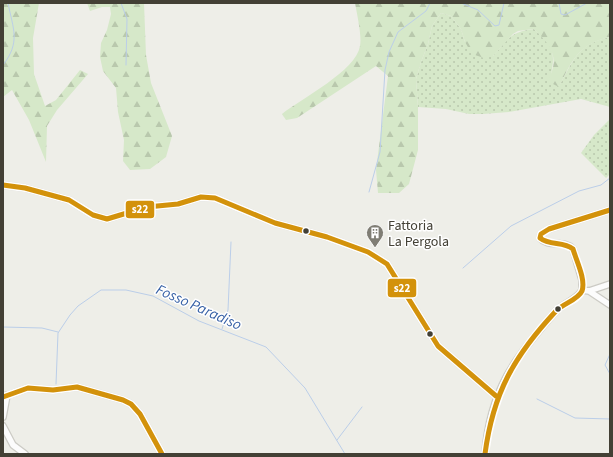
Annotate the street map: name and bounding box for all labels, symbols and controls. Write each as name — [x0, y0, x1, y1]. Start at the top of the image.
line badge: s22 — [125, 200, 155, 219]
text: s22 — [132, 202, 148, 217]
place label: Fattoria La Pergola — [388, 216, 449, 252]
building icon: Fattoria La Pergola — [365, 223, 385, 248]
unlabelled marker — [301, 226, 311, 236]
line badge: s22 — [387, 278, 417, 298]
water label: Fosso Paradiso — [153, 279, 245, 336]
text: s22 — [394, 281, 410, 296]
unlabelled marker — [553, 304, 563, 314]
unlabelled marker — [425, 329, 435, 339]

